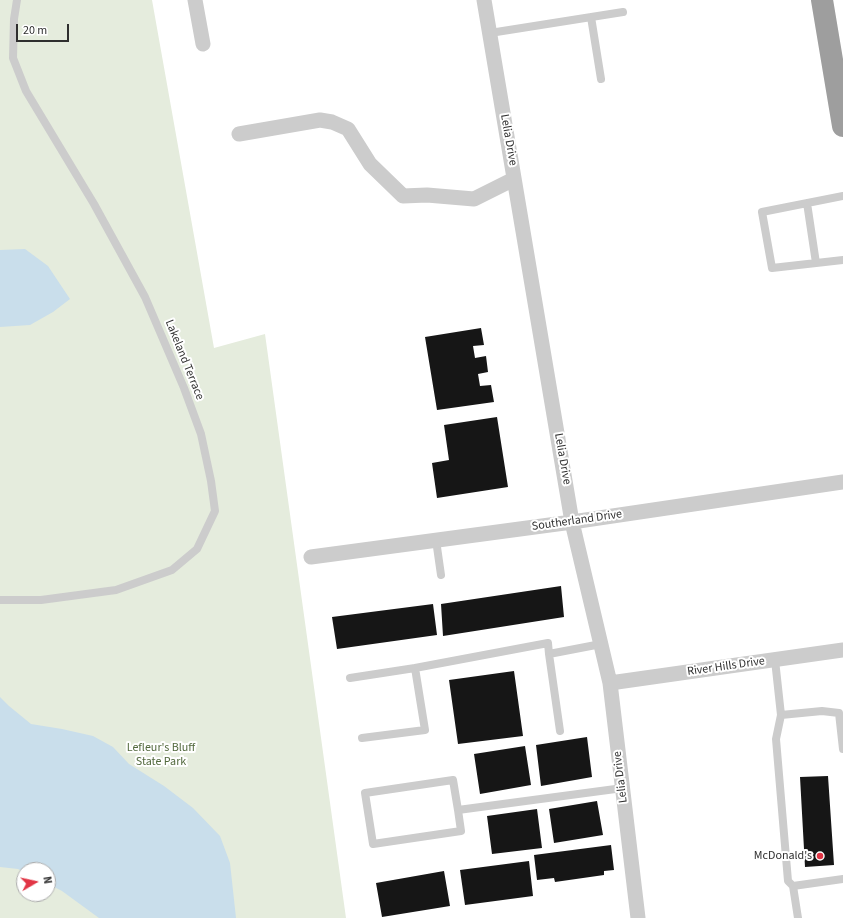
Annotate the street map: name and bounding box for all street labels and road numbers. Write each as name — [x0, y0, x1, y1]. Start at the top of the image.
street label: Lelia Drive — [496, 113, 520, 167]
street label: Lakeland Terrace — [161, 318, 207, 402]
street label: Lelia Drive — [550, 432, 574, 486]
street label: Southerland Drive — [531, 508, 623, 534]
street label: River Hills Drive — [686, 654, 766, 680]
street label: Lelia Drive — [611, 750, 631, 804]

